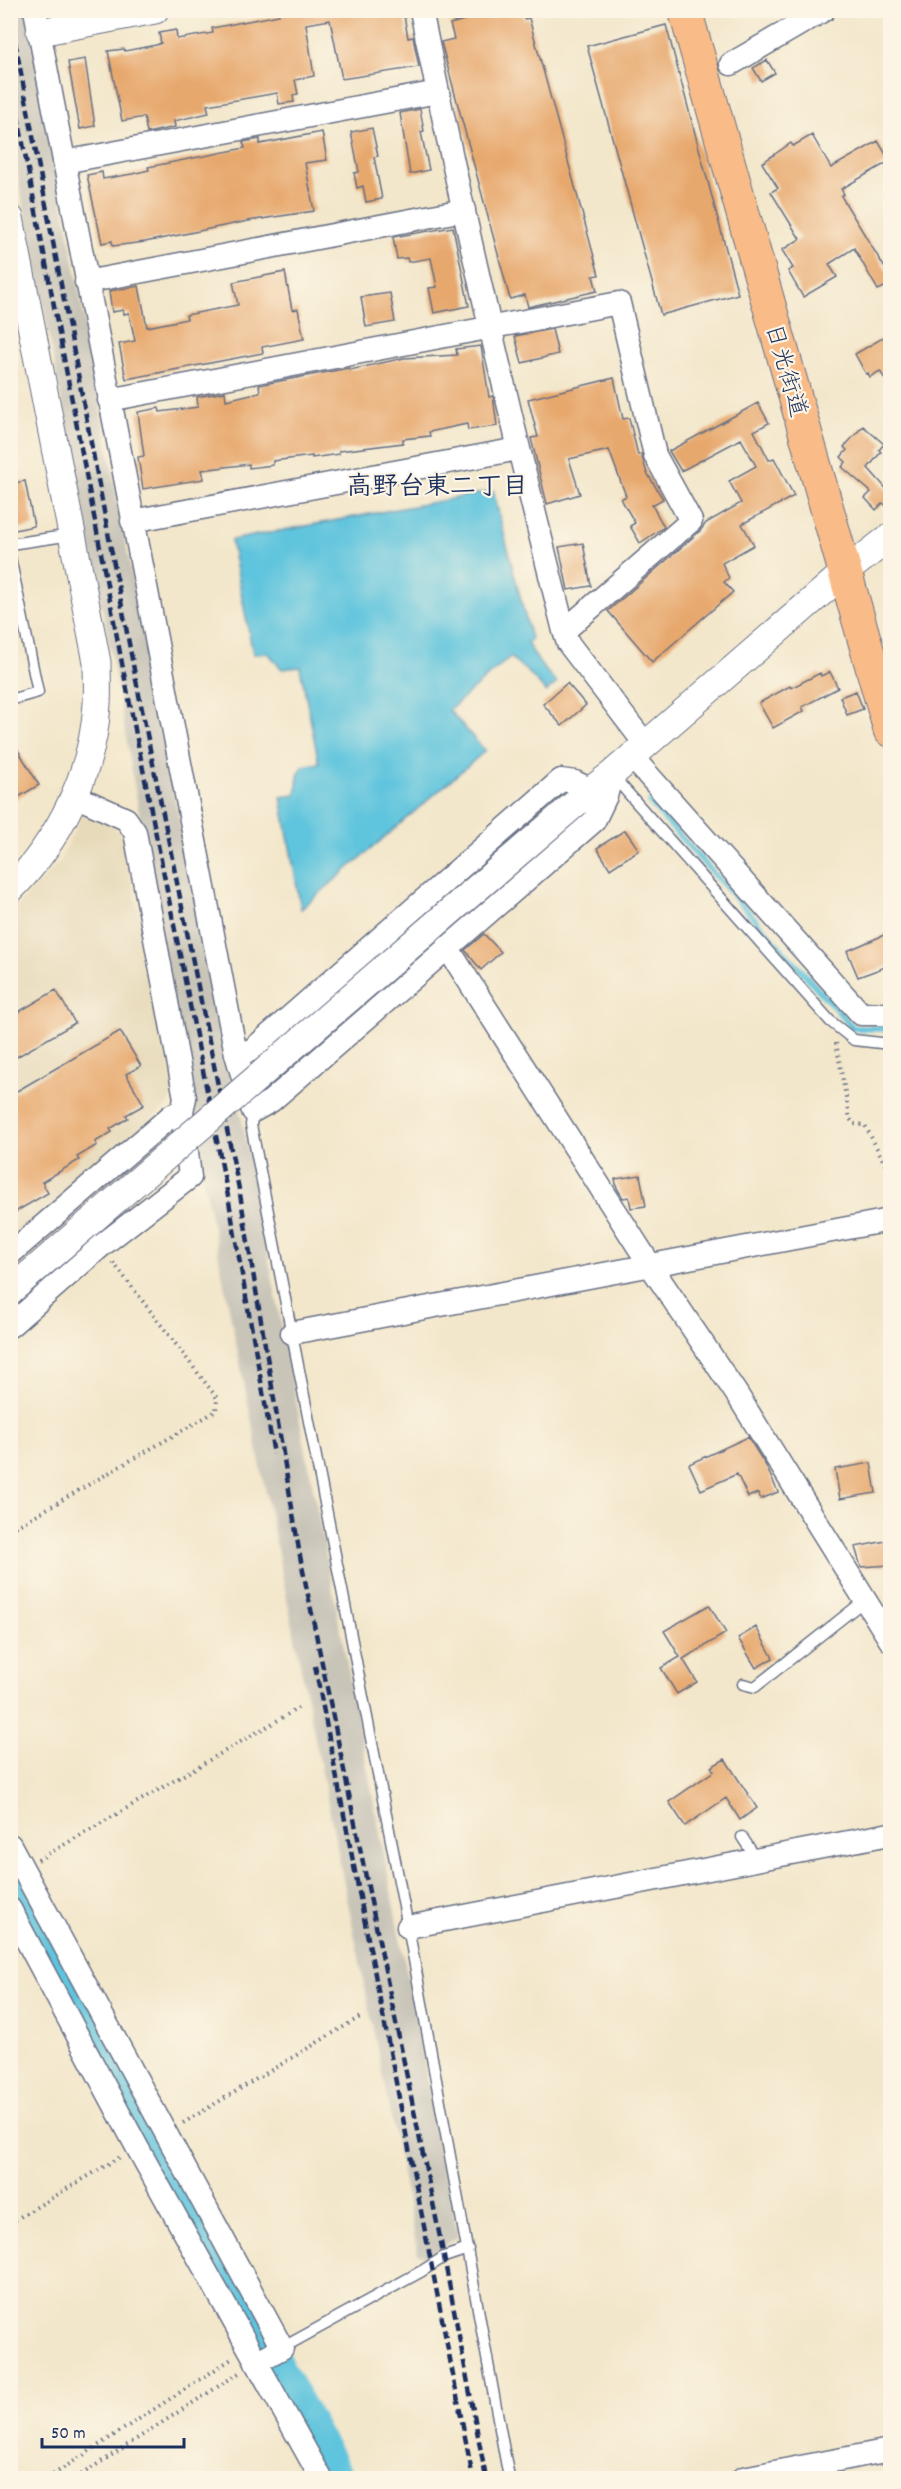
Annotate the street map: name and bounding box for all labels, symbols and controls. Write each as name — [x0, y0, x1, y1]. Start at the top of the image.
street label: 日光街道 — [755, 320, 814, 422]
district label: 高野台東二丁目 — [346, 470, 528, 507]
scale bar — [42, 2411, 184, 2449]
text: 50 m — [51, 2422, 86, 2447]

